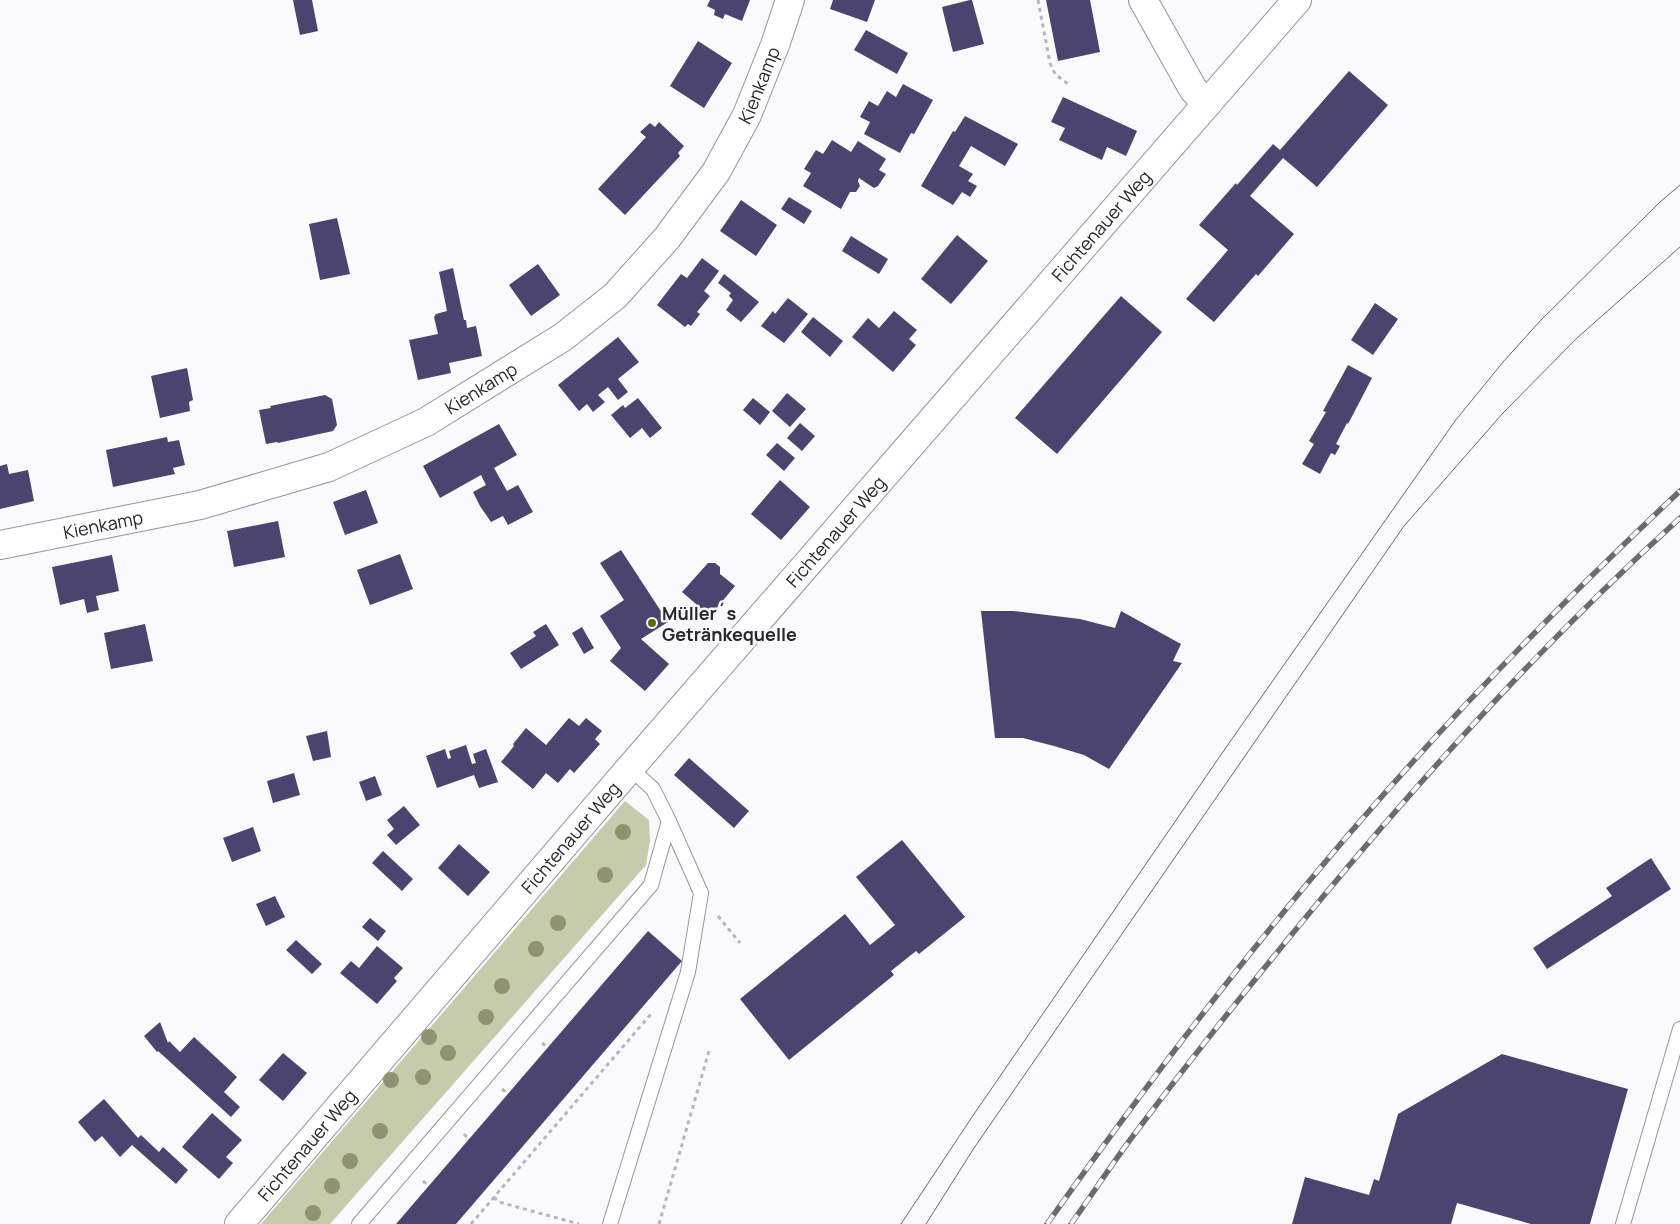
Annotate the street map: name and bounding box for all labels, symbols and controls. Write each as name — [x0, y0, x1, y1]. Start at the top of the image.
street label: Kienkamp — [733, 43, 785, 128]
street label: Fichtenauer Weg — [1046, 165, 1156, 286]
street label: Kienkamp — [440, 356, 522, 419]
street label: Fichtenauer Weg — [780, 471, 890, 592]
street label: Kienkamp — [61, 505, 145, 544]
place label: Müller´s Getränkequelle — [662, 601, 797, 646]
marker: Müller´s Getränkequelle — [646, 617, 658, 629]
street label: Fichtenauer Weg — [516, 777, 625, 899]
street label: Fichtenauer Weg — [252, 1084, 361, 1206]

